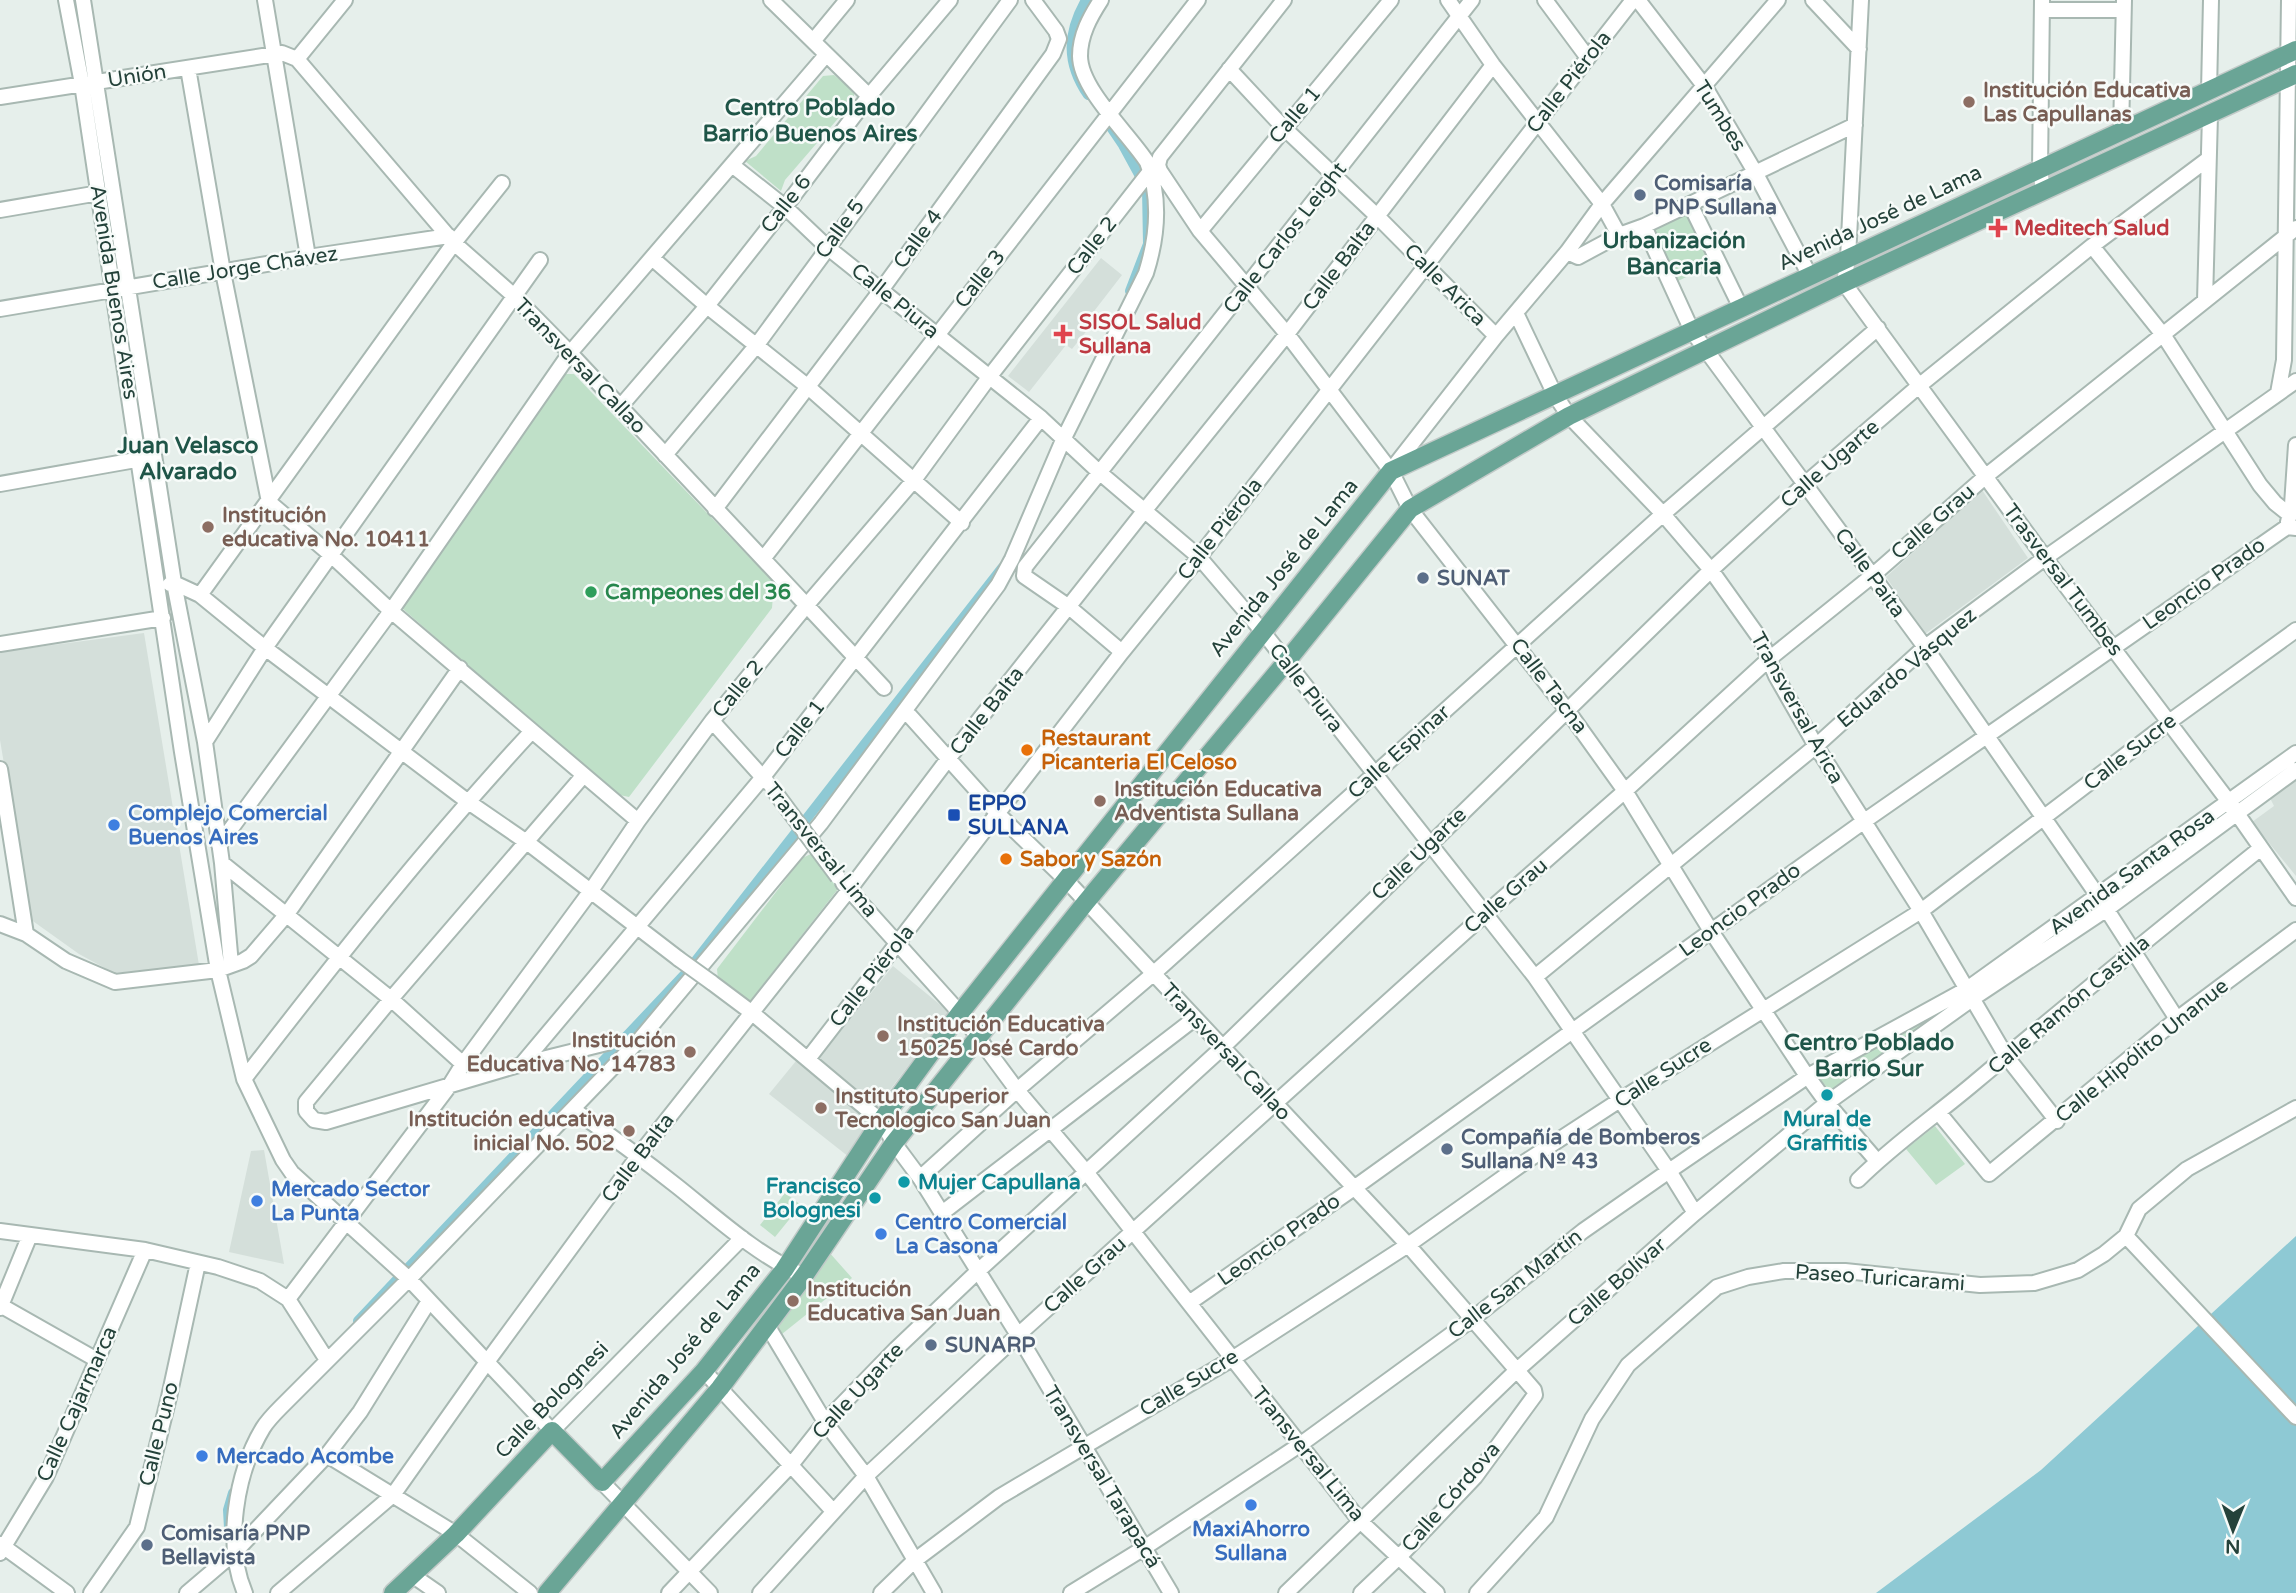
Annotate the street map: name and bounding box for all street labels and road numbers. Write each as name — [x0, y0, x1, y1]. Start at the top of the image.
street label: Calle Piérola — [1521, 26, 1617, 138]
street label: Unión — [106, 59, 168, 93]
street label: Tumbes — [1689, 76, 1751, 156]
street label: Calle 1 — [1264, 81, 1326, 149]
street label: Calle Carlos Leight — [1218, 157, 1352, 319]
street label: Avenida José de Lama — [1774, 160, 1986, 276]
street label: Calle 6 — [755, 170, 817, 238]
street label: Avenida Buenos Aires — [85, 183, 143, 401]
street label: Calle 5 — [810, 194, 870, 264]
street label: Calle 4 — [888, 204, 948, 274]
street label: Calle 2 — [1061, 212, 1123, 280]
street label: Calle Balta — [1297, 216, 1381, 316]
street label: Calle Arica — [1399, 239, 1491, 331]
street label: Calle Jorge Chávez — [150, 241, 340, 295]
street label: Calle 3 — [949, 245, 1011, 313]
street label: Calle Piura — [846, 258, 944, 344]
street label: Transversal Callao — [509, 293, 651, 439]
street label: Calle Ugarte — [1776, 414, 1885, 514]
street label: Calle Piérola — [1172, 473, 1268, 585]
street label: Avenida José de Lama — [1204, 474, 1364, 662]
street label: Calle Grau — [1886, 479, 1980, 565]
street label: Trasversal Tumbes — [1998, 499, 2128, 661]
street label: Calle Paita — [1829, 523, 1911, 623]
street label: Leoncio Prado — [2138, 532, 2270, 636]
street label: Eduardo Vásquez — [1832, 603, 1982, 733]
street label: Transversal Arica — [1745, 628, 1849, 788]
street label: Calle Tacna — [1505, 633, 1593, 739]
street label: Calle Piura — [1264, 639, 1348, 737]
street label: Calle 2 — [707, 655, 769, 723]
street label: Calle Balta — [945, 662, 1029, 760]
street label: Calle 1 — [769, 695, 831, 763]
street label: Calle Espinar — [1343, 700, 1455, 804]
street label: Calle Sucre — [2079, 708, 2181, 796]
street label: Transversal Lima — [759, 778, 883, 922]
street label: Calle Ugarte — [1366, 802, 1472, 906]
street label: Avenida Santa Rosa — [2044, 804, 2220, 940]
street label: Calle Grau — [1459, 853, 1553, 939]
street label: Leoncio Prado — [1674, 858, 1806, 962]
street label: Calle Piérola — [824, 920, 920, 1032]
street label: Calle Ramón Castilla — [1983, 930, 2155, 1080]
street label: Calle Hipólito Unanue — [2051, 974, 2234, 1128]
street label: Transversal Callao — [1156, 978, 1296, 1126]
street label: Calle Sucre — [1610, 1032, 1716, 1114]
street label: Calle Balta — [596, 1108, 680, 1208]
street label: Leoncio Prado — [1213, 1188, 1345, 1292]
street label: Calle San Martín — [1443, 1224, 1587, 1344]
street label: Calle Grau — [1038, 1231, 1132, 1319]
street label: Calle Bolívar — [1562, 1232, 1672, 1332]
street label: Avenida José de Lama — [604, 1258, 766, 1444]
street label: Paseo Turicarami — [1794, 1260, 1966, 1296]
street label: Calle Cajarmarca — [31, 1322, 123, 1486]
street label: Calle Bolognesi — [490, 1336, 614, 1464]
street label: Calle Ugarte — [807, 1338, 909, 1444]
street label: Calle Sucre — [1135, 1344, 1243, 1422]
street label: Calle Puno — [134, 1379, 184, 1489]
street label: Transversal Tarapacá — [1038, 1381, 1166, 1573]
street label: Transversal Lima — [1246, 1382, 1370, 1526]
street label: Calle Córdova — [1396, 1437, 1506, 1557]

